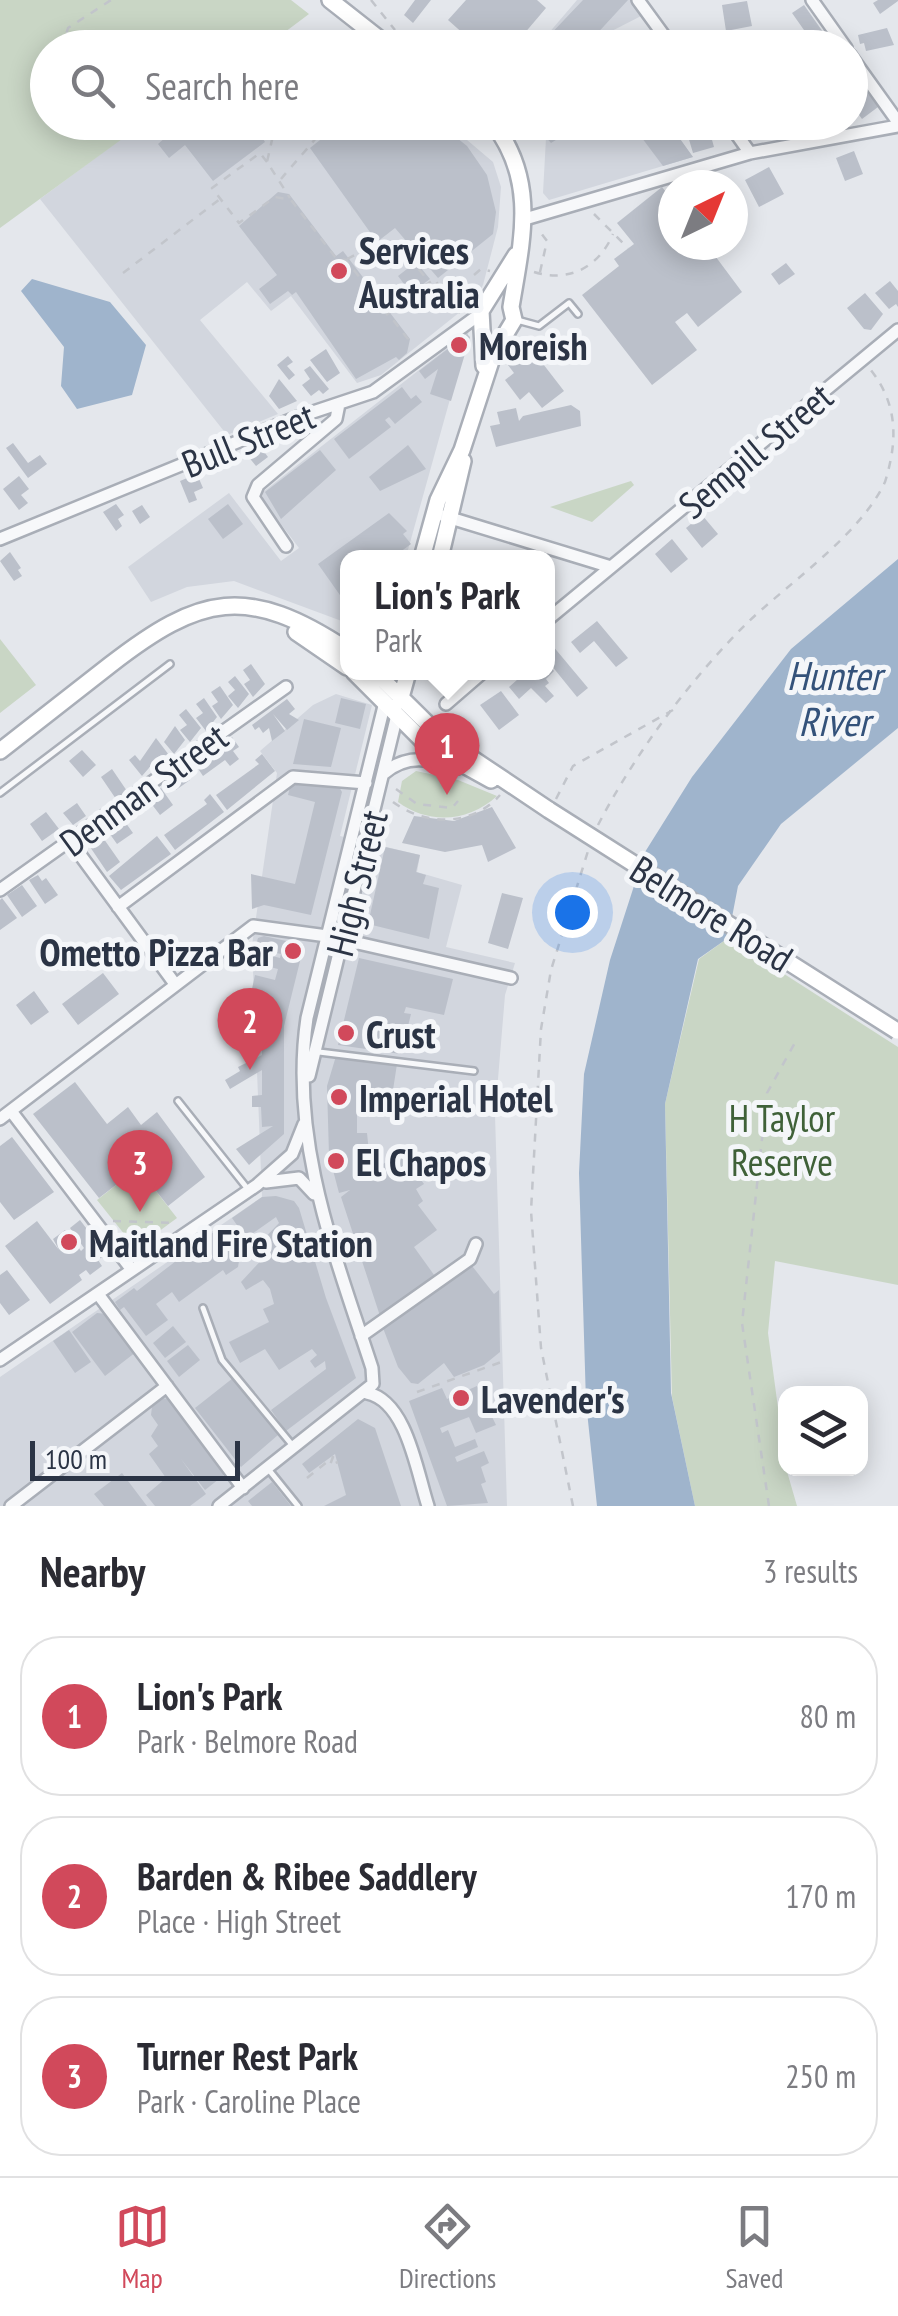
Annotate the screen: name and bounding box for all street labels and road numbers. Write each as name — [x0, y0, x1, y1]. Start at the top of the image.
street label: Sempill Street — [668, 371, 842, 529]
street label: Bull Street — [174, 390, 322, 488]
street label: Denman Street — [49, 711, 237, 866]
street label: High Street — [314, 805, 398, 961]
street label: Belmore Road — [622, 844, 802, 982]

